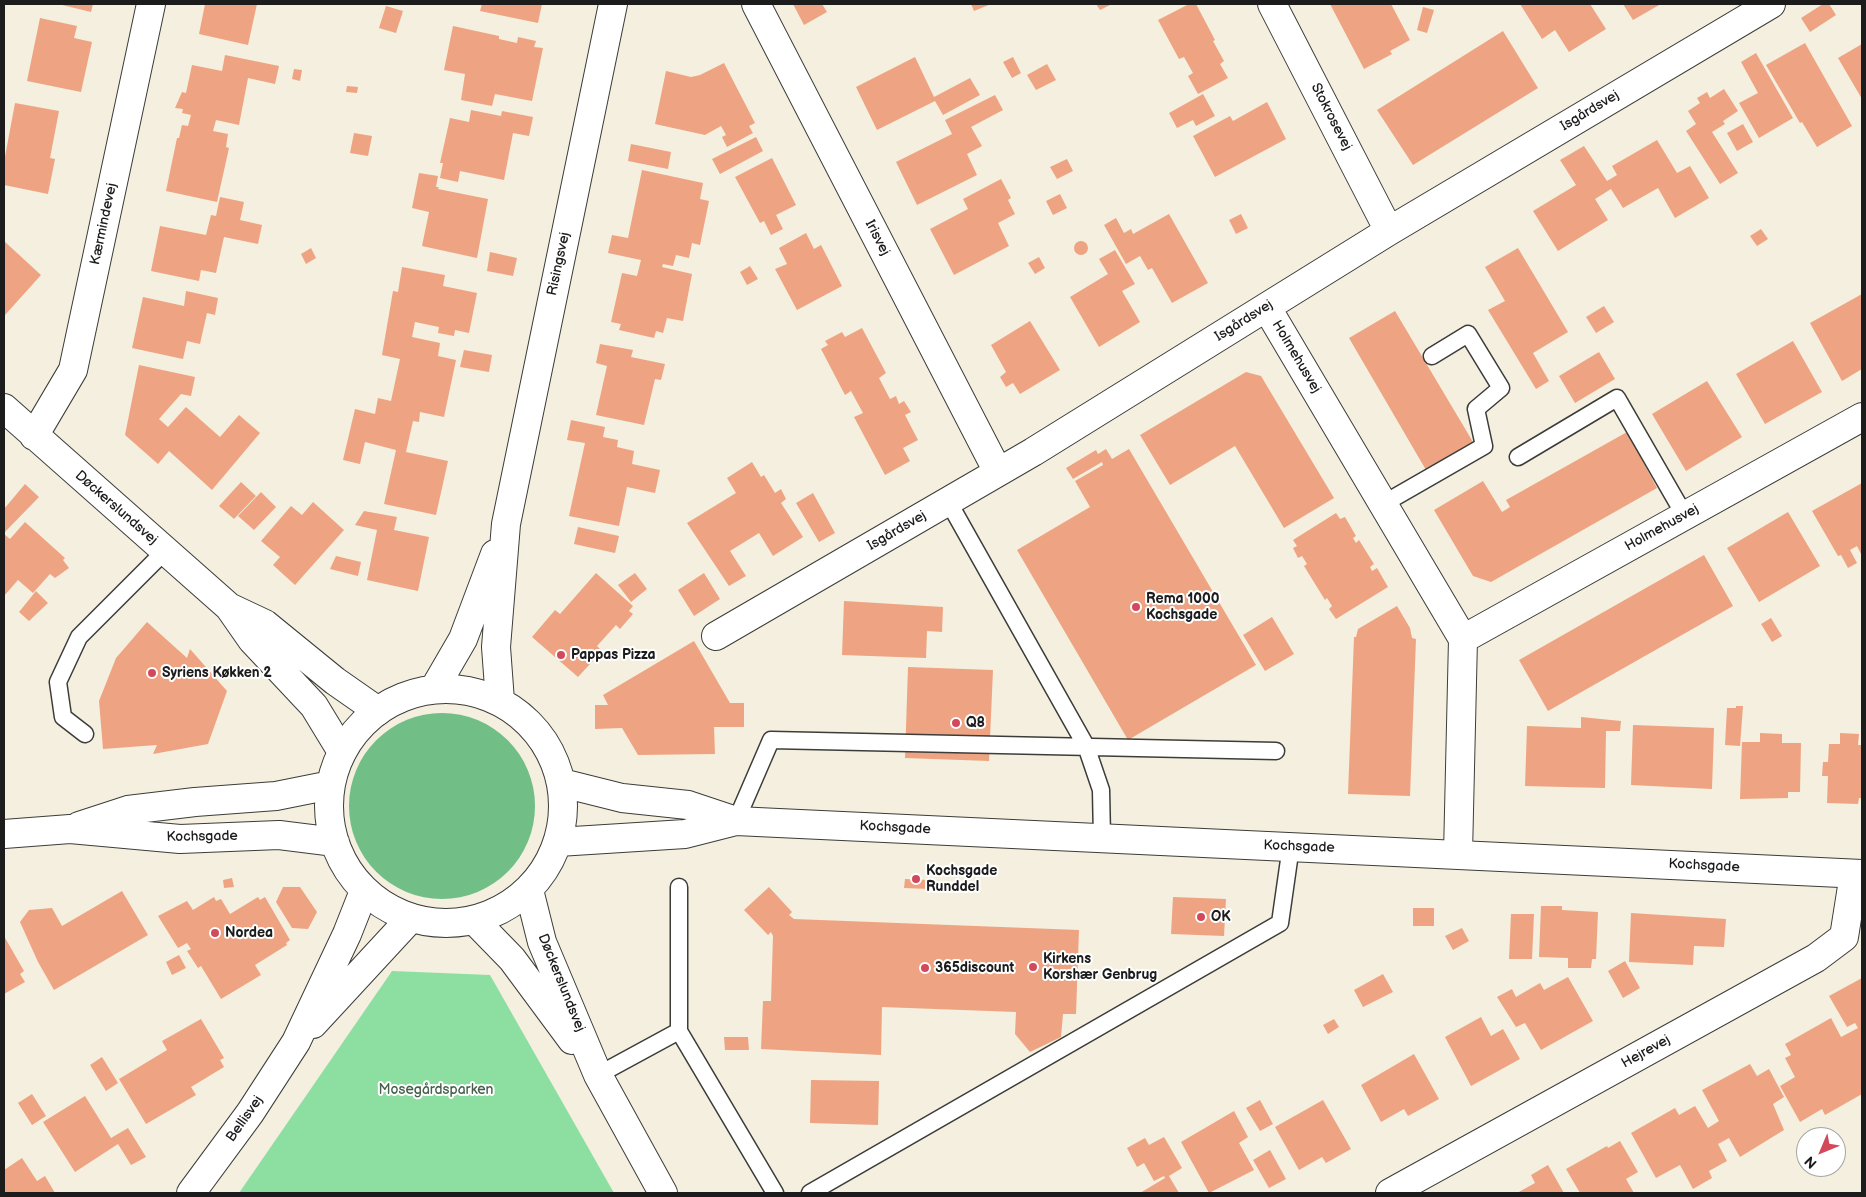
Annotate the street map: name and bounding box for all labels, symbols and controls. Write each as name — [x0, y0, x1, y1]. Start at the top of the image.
street label: Stokrosevej — [1307, 81, 1355, 153]
street label: Isgårdsvej — [1558, 87, 1622, 135]
street label: Kærmindevej — [87, 182, 121, 266]
street label: Irisvej — [861, 217, 893, 259]
street label: Risingsvej — [544, 231, 574, 297]
street label: Isgårdsvej — [1212, 297, 1276, 345]
street label: Holmehusvej — [1268, 318, 1324, 396]
street label: Døckerslundsvej — [71, 467, 161, 549]
street label: Holmehusvej — [1622, 501, 1702, 555]
street label: Isgårdsvej — [865, 507, 929, 555]
place label: Rema 1000 Kochsgade — [1146, 591, 1219, 624]
marker: Rema 1000 Kochsgade — [1130, 601, 1142, 613]
place label: Pappas Pizza — [571, 647, 656, 663]
marker: Pappas Pizza — [555, 649, 567, 661]
place label: Syriens Køkken 2 — [162, 665, 272, 681]
marker: Syriens Køkken 2 — [146, 667, 158, 679]
place label: Q8 — [966, 715, 985, 731]
marker: Q8 — [950, 717, 962, 729]
street label: Kochsgade — [859, 818, 931, 838]
street label: Kochsgade — [166, 828, 238, 846]
street label: Kochsgade — [1263, 837, 1335, 857]
street label: Kochsgade — [1668, 856, 1740, 876]
place label: Kochsgade Runddel — [926, 863, 997, 896]
marker: Kochsgade Runddel — [910, 873, 922, 885]
place label: OK — [1211, 909, 1231, 925]
marker: OK — [1195, 911, 1207, 923]
place label: Nordea — [225, 925, 273, 941]
marker: Nordea — [209, 927, 221, 939]
street label: Døckerslundsvej — [534, 932, 588, 1034]
place label: Kirkens Korshær Genbrug — [1043, 951, 1157, 984]
place label: 365discount — [935, 960, 1014, 976]
marker: Kirkens Korshær Genbrug — [1027, 961, 1039, 973]
marker: 365discount — [919, 962, 931, 974]
street label: Hejrevej — [1619, 1032, 1673, 1072]
park label: Mosegårdsparken — [379, 1082, 493, 1098]
street label: Bellisvej — [223, 1093, 267, 1145]
north arrow — [1796, 1127, 1846, 1177]
text: N — [1801, 1153, 1820, 1172]

